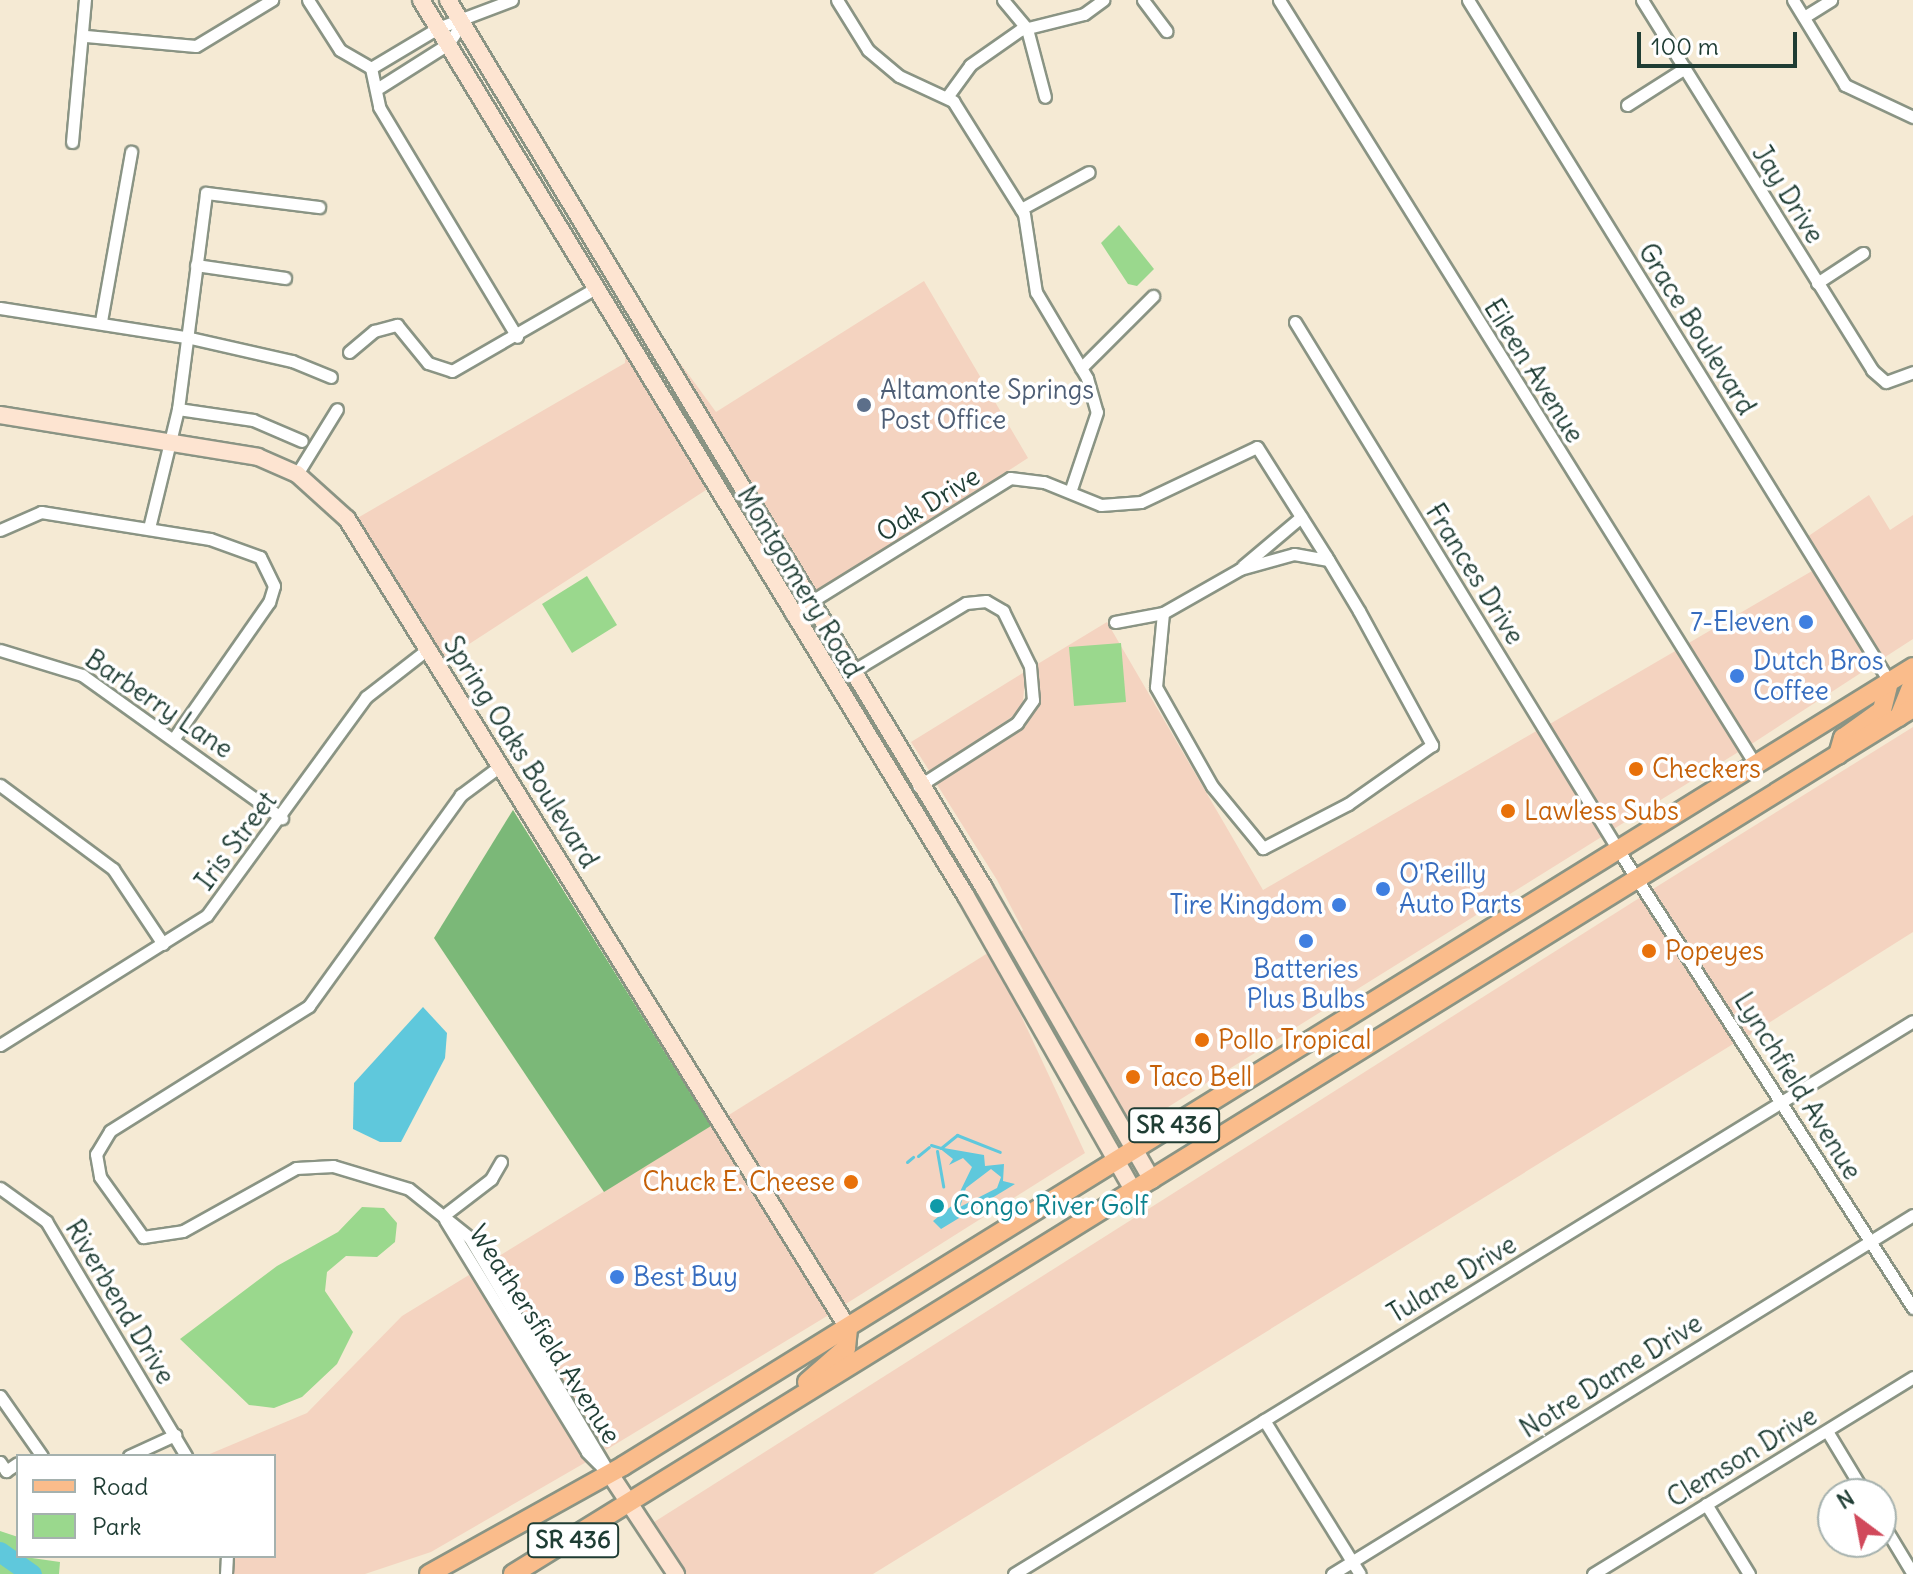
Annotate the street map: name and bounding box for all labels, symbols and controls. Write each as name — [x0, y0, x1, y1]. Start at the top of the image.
scale bar — [1641, 16, 1801, 66]
text: 100 m — [1651, 31, 1719, 61]
street label: Jay Drive — [1746, 139, 1830, 249]
street label: Grace Boulevard — [1632, 237, 1762, 421]
street label: Eileen Avenue — [1477, 293, 1591, 449]
place label: Altamonte Springs Post Office — [880, 374, 1094, 436]
marker: Altamonte Springs Post Office — [855, 396, 873, 414]
street label: Oak Drive — [871, 460, 985, 548]
street label: Montgomery Road — [731, 481, 869, 683]
street label: Frances Drive — [1419, 498, 1531, 650]
place label: 7-Eleven — [1690, 606, 1790, 638]
marker: 7-Eleven — [1797, 613, 1815, 631]
street label: Spring Oaks Boulevard — [437, 630, 605, 874]
street label: Barberry Lane — [79, 643, 239, 765]
place label: Dutch Bros Coffee — [1753, 645, 1884, 706]
marker: Dutch Bros Coffee — [1728, 667, 1746, 685]
place label: Checkers — [1652, 753, 1761, 785]
marker: Checkers — [1627, 760, 1645, 778]
street label: Iris Street — [189, 786, 283, 896]
place label: Lawless Subs — [1524, 795, 1679, 827]
marker: Lawless Subs — [1499, 802, 1517, 820]
place label: O'Reilly Auto Parts — [1399, 858, 1521, 920]
marker: O'Reilly Auto Parts — [1374, 880, 1392, 898]
place label: Tire Kingdom — [1169, 889, 1323, 921]
marker: Tire Kingdom — [1330, 896, 1348, 914]
marker: Batteries Plus Bulbs — [1297, 932, 1315, 950]
place label: Popeyes — [1665, 935, 1764, 967]
marker: Popeyes — [1640, 942, 1658, 960]
place label: Batteries Plus Bulbs — [1247, 953, 1365, 1014]
street label: Lynchfield Avenue — [1728, 987, 1868, 1185]
place label: Pollo Tropical — [1218, 1024, 1371, 1056]
marker: Pollo Tropical — [1193, 1031, 1211, 1049]
place label: Taco Bell — [1149, 1061, 1252, 1093]
marker: Taco Bell — [1124, 1068, 1142, 1086]
road number: SR 436 — [1128, 1105, 1220, 1145]
place label: Chuck E. Cheese — [642, 1166, 835, 1198]
marker: Chuck E. Cheese — [842, 1173, 860, 1191]
place label: Congo River Golf — [953, 1190, 1148, 1222]
marker: Congo River Golf — [928, 1197, 946, 1215]
street label: Riverbend Drive — [59, 1214, 181, 1390]
street label: Weathersfield Avenue — [463, 1219, 627, 1449]
street label: Tulane Drive — [1382, 1228, 1522, 1330]
place label: Best Buy — [633, 1261, 738, 1293]
marker: Best Buy — [608, 1268, 626, 1286]
street label: Notre Dame Drive — [1514, 1307, 1708, 1445]
street label: Clemson Drive — [1662, 1400, 1822, 1514]
legend — [16, 1454, 276, 1558]
text: Road — [92, 1471, 148, 1501]
north arrow — [1817, 1478, 1897, 1558]
text: N — [1831, 1483, 1859, 1515]
text: Park — [92, 1511, 142, 1541]
road number: SR 436 — [527, 1520, 619, 1560]

